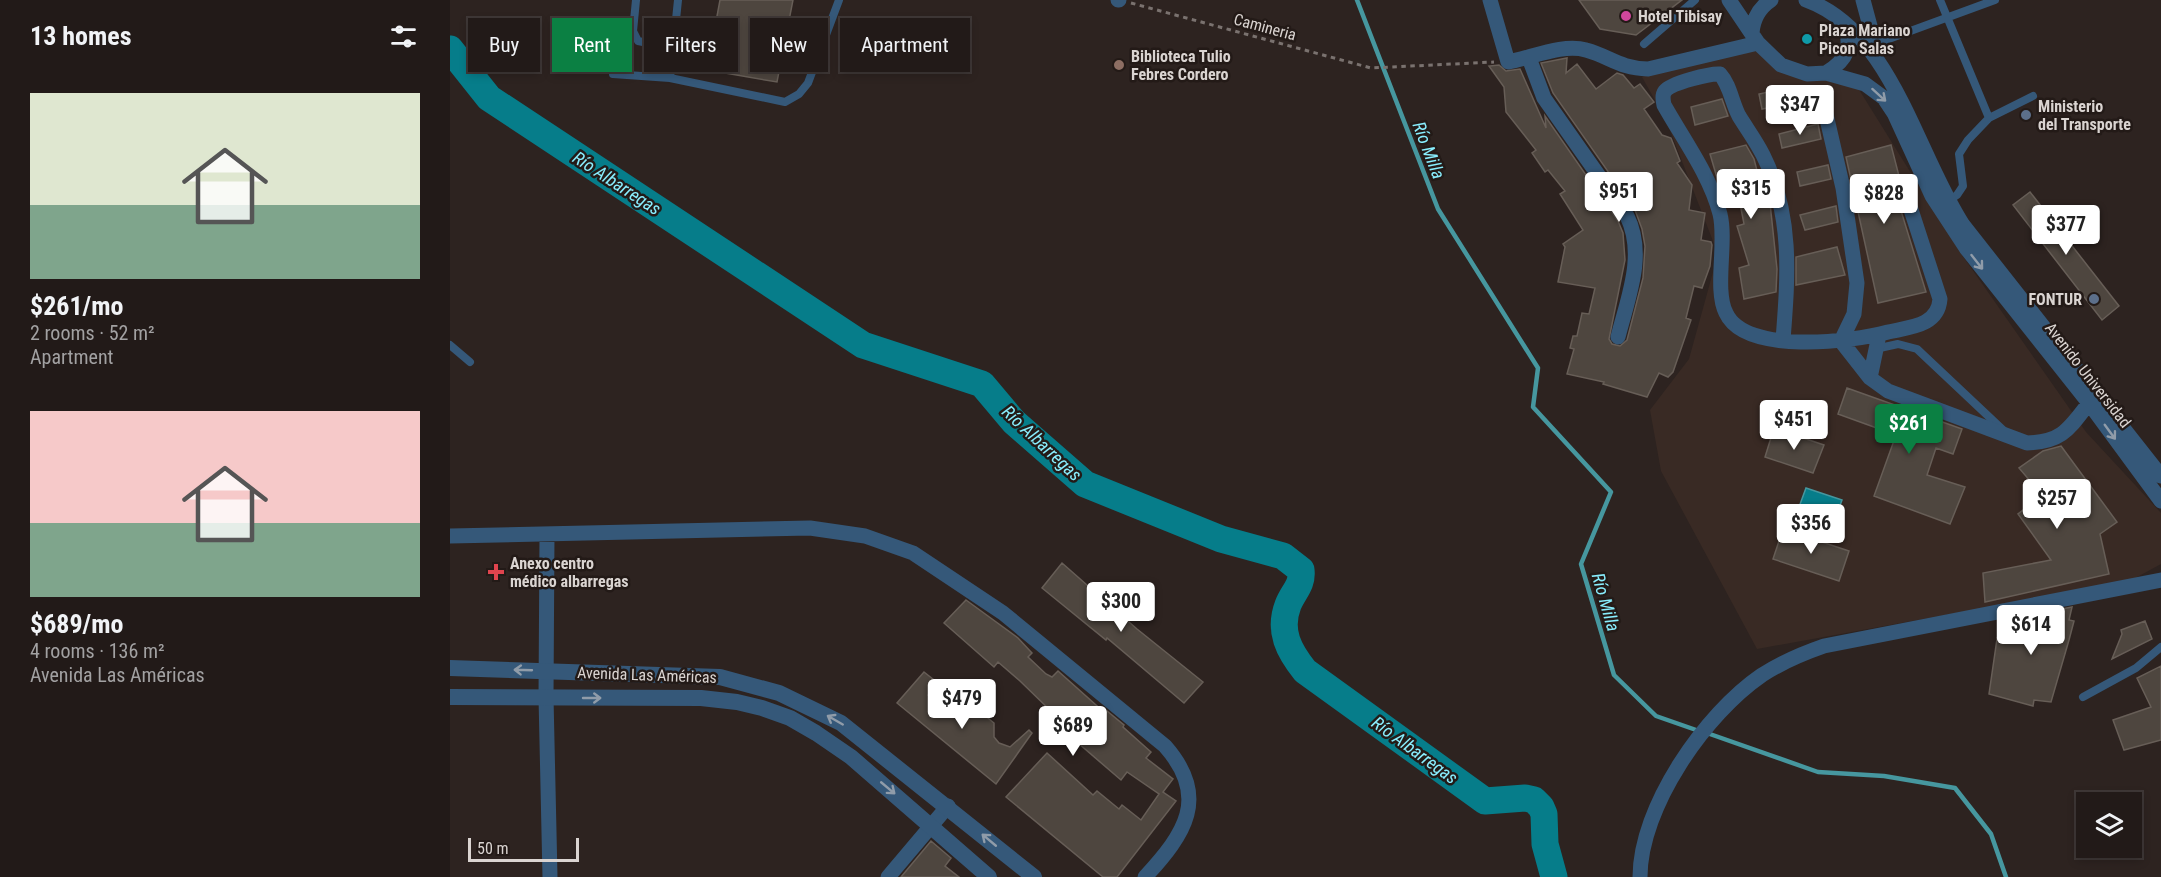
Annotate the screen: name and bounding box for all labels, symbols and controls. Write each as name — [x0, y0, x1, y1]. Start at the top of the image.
place label: Hotel Tibisay — [1638, 7, 1722, 26]
marker: Hotel Tibisay — [1619, 9, 1633, 23]
street label: Camineria — [1232, 10, 1298, 44]
chip: Buy — [468, 18, 540, 72]
chip: Rent — [552, 18, 632, 72]
chip: Filters — [644, 18, 738, 72]
chip: New — [750, 18, 828, 72]
chip: Apartment — [840, 18, 970, 72]
icon: filters — [387, 20, 420, 53]
text: 13 homes — [30, 21, 132, 51]
place label: Plaza Mariano Picon Salas — [1819, 21, 1911, 58]
marker: Plaza Mariano Picon Salas — [1800, 32, 1814, 46]
place label: Biblioteca Tulio Febres Cordero — [1131, 47, 1231, 84]
marker: Biblioteca Tulio Febres Cordero — [1112, 58, 1126, 72]
pin: $347 — [1764, 85, 1836, 136]
one-way arrow — [1871, 88, 1886, 102]
text: $347 — [1780, 92, 1820, 116]
place label: Ministerio del Transporte — [2038, 97, 2131, 134]
marker: Ministerio del Transporte — [2019, 108, 2033, 122]
water label: Río Milla — [1408, 118, 1450, 182]
icon: home — [171, 132, 279, 240]
water label: Río Albarregas — [569, 147, 665, 219]
pin: $315 — [1715, 169, 1787, 220]
pin: $951 — [1583, 172, 1655, 223]
pin: $828 — [1848, 174, 1920, 225]
text: $315 — [1731, 176, 1771, 200]
text: $951 — [1599, 179, 1639, 203]
text: $828 — [1864, 181, 1904, 205]
pin: $377 — [2030, 205, 2102, 256]
text: $377 — [2046, 212, 2086, 236]
one-way arrow — [1970, 254, 1983, 270]
place label: FONTUR — [2028, 290, 2082, 309]
text: $261/mo — [30, 291, 123, 321]
marker: FONTUR — [2087, 292, 2101, 306]
street label: Avenido Universidad — [2041, 319, 2135, 431]
text: 2 rooms · 52 m² — [30, 321, 155, 345]
text: Apartment — [30, 345, 114, 369]
pin: $451 — [1758, 400, 1830, 451]
water label: Río Albarregas — [998, 401, 1086, 485]
pin: $261 — [1873, 404, 1945, 455]
text: $451 — [1774, 407, 1814, 431]
text: $261 — [1889, 411, 1929, 435]
one-way arrow — [2103, 424, 2116, 440]
icon: home — [171, 450, 279, 558]
pin: $257 — [2021, 479, 2093, 530]
text: $257 — [2037, 486, 2077, 510]
pin: $356 — [1775, 504, 1847, 555]
text: $356 — [1791, 511, 1831, 535]
place label: Anexo centro médico albarregas — [510, 554, 628, 591]
marker: Anexo centro médico albarregas — [487, 563, 505, 581]
water label: Río Milla — [1588, 570, 1624, 634]
pin: $300 — [1085, 582, 1157, 633]
text: $300 — [1101, 589, 1141, 613]
pin: $614 — [1995, 605, 2067, 656]
text: $689/mo — [30, 609, 123, 639]
text: $614 — [2011, 612, 2051, 636]
text: 4 rooms · 136 m² — [30, 639, 165, 663]
text: Avenida Las Américas — [30, 663, 205, 687]
street label: Avenida Las Américas — [577, 663, 717, 687]
one-way arrow — [513, 664, 533, 676]
pin: $479 — [926, 679, 998, 730]
text: $479 — [942, 686, 982, 710]
one-way arrow — [582, 692, 602, 704]
pin: $689 — [1037, 706, 1109, 757]
water label: Río Albarregas — [1368, 712, 1462, 788]
text: $689 — [1053, 713, 1093, 737]
one-way arrow — [827, 714, 844, 726]
one-way arrow — [880, 782, 896, 795]
map controls — [2076, 792, 2142, 858]
button: layers — [2076, 792, 2142, 858]
one-way arrow — [981, 833, 997, 846]
scale bar — [468, 835, 579, 862]
text: 50 m — [477, 839, 509, 858]

